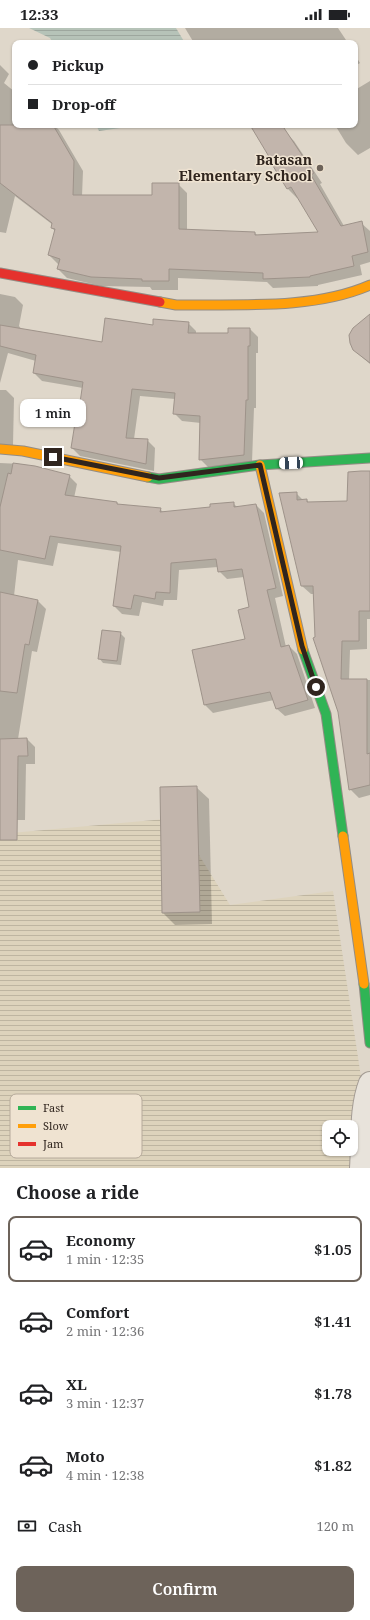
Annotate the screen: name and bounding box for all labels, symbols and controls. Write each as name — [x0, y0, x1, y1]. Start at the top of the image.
text: 12:33 — [20, 4, 58, 24]
text: Pickup — [52, 55, 104, 75]
text: Drop-off — [52, 94, 116, 114]
place label: Batasan Elementary School — [179, 150, 312, 185]
marker: Batasan Elementary School — [315, 163, 325, 173]
callout: 1 min — [20, 399, 86, 427]
text: 1 min — [35, 404, 71, 422]
route end — [44, 448, 62, 466]
car — [279, 456, 303, 470]
route start — [307, 678, 325, 696]
legend — [10, 1094, 142, 1158]
text: Fast — [43, 1100, 64, 1115]
text: Slow — [43, 1118, 69, 1133]
map controls — [322, 1120, 358, 1156]
button: locate — [322, 1120, 358, 1156]
text: Jam — [42, 1136, 64, 1151]
text: Choose a ride — [16, 1180, 139, 1204]
text: Economy — [66, 1230, 135, 1250]
icon: car — [18, 1231, 54, 1267]
text: $1.05 — [314, 1239, 352, 1259]
text: 1 min · 12:35 — [66, 1250, 144, 1268]
text: Comfort — [66, 1302, 129, 1322]
icon: car — [18, 1303, 54, 1339]
text: $1.41 — [314, 1311, 352, 1331]
text: 2 min · 12:36 — [66, 1322, 144, 1340]
text: XL — [66, 1374, 87, 1394]
icon: car — [18, 1375, 54, 1411]
text: $1.78 — [314, 1383, 352, 1403]
text: 3 min · 12:37 — [66, 1394, 144, 1412]
text: Moto — [66, 1446, 105, 1466]
icon: car — [18, 1447, 54, 1483]
text: $1.82 — [314, 1455, 352, 1475]
text: 4 min · 12:38 — [66, 1466, 144, 1484]
icon: cash — [16, 1515, 38, 1537]
text: Cash — [48, 1516, 82, 1536]
text: 120 m — [317, 1517, 354, 1535]
button: Confirm — [16, 1566, 354, 1612]

